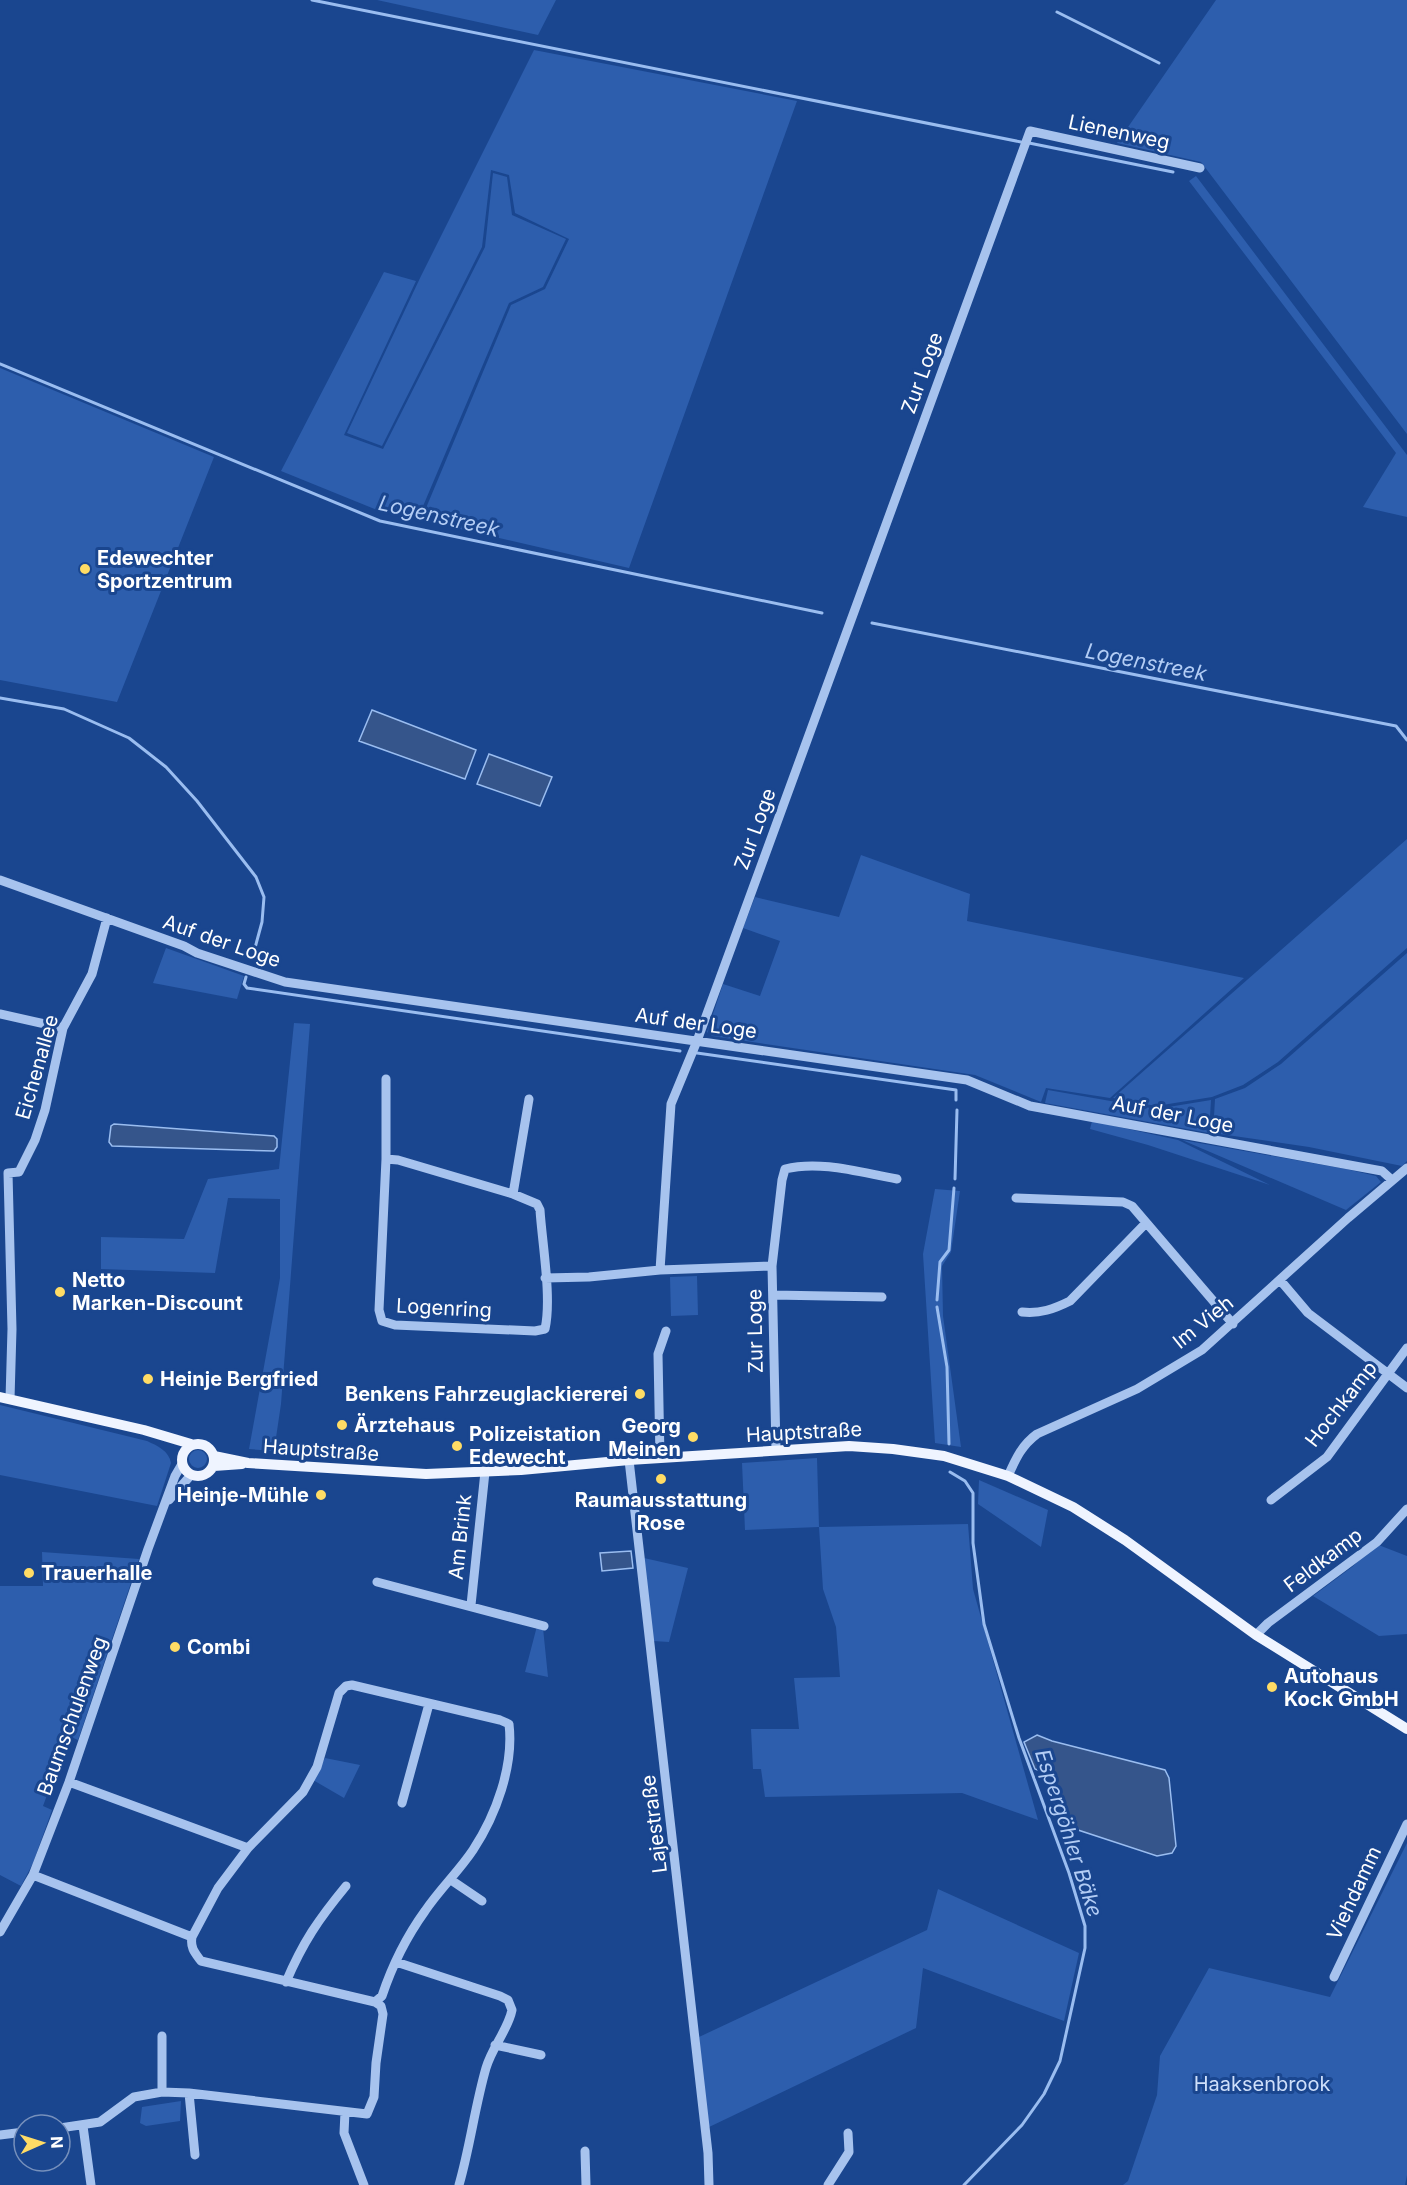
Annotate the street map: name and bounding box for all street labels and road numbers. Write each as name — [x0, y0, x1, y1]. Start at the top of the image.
street label: Lienenweg — [1066, 110, 1172, 154]
street label: Zur Loge — [896, 329, 948, 417]
street label: Zur Loge — [729, 785, 781, 873]
street label: Auf der Loge — [160, 910, 284, 972]
street label: Auf der Loge — [633, 1003, 759, 1043]
street label: Eichenallee — [11, 1012, 63, 1122]
street label: Auf der Loge — [1110, 1090, 1236, 1138]
street label: Zur Loge — [742, 1288, 768, 1374]
street label: Im Vieh — [1168, 1290, 1238, 1354]
street label: Logenring — [396, 1294, 492, 1322]
street label: Hochkamp — [1300, 1356, 1382, 1452]
street label: Hauptstraße — [745, 1417, 863, 1447]
street label: Hauptstraße — [262, 1434, 380, 1466]
street label: Am Brink — [444, 1493, 476, 1581]
street label: Feldkamp — [1279, 1523, 1367, 1597]
street label: Baumschulenweg — [32, 1633, 112, 1799]
street label: Lajestraße — [636, 1773, 672, 1875]
street label: Viehdamm — [1322, 1842, 1386, 1944]

